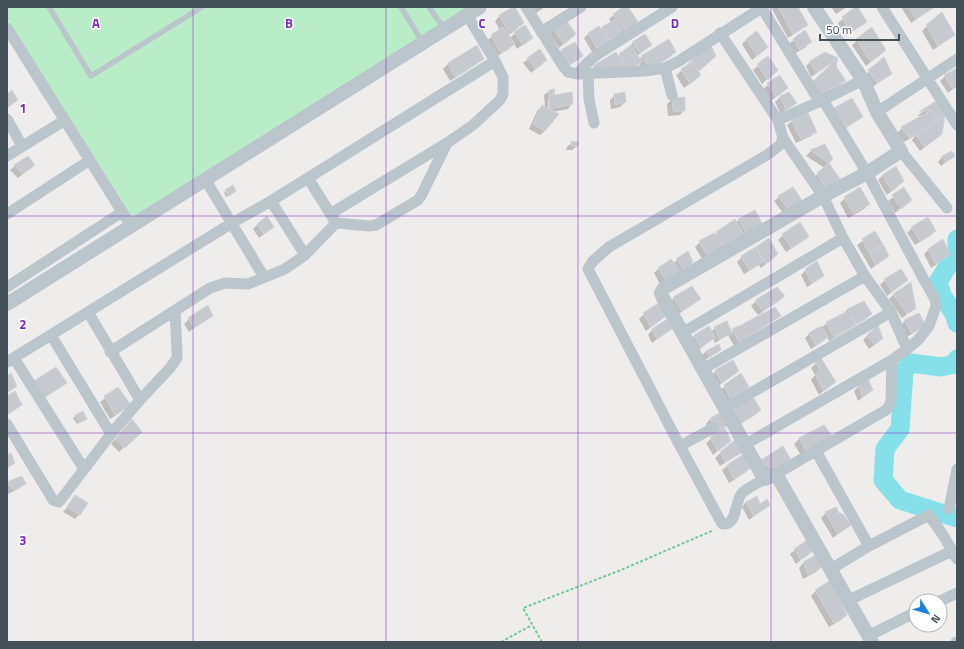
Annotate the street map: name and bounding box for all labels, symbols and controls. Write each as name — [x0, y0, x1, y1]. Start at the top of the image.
text: A — [92, 13, 100, 33]
text: B — [285, 13, 293, 33]
text: C — [478, 13, 486, 33]
text: D — [671, 13, 679, 33]
scale bar — [820, 16, 899, 42]
text: 50 m — [826, 20, 852, 39]
text: 1 — [19, 98, 27, 118]
text: 2 — [19, 314, 27, 334]
text: 3 — [19, 530, 27, 550]
north arrow — [908, 593, 948, 633]
text: N — [927, 611, 945, 627]

